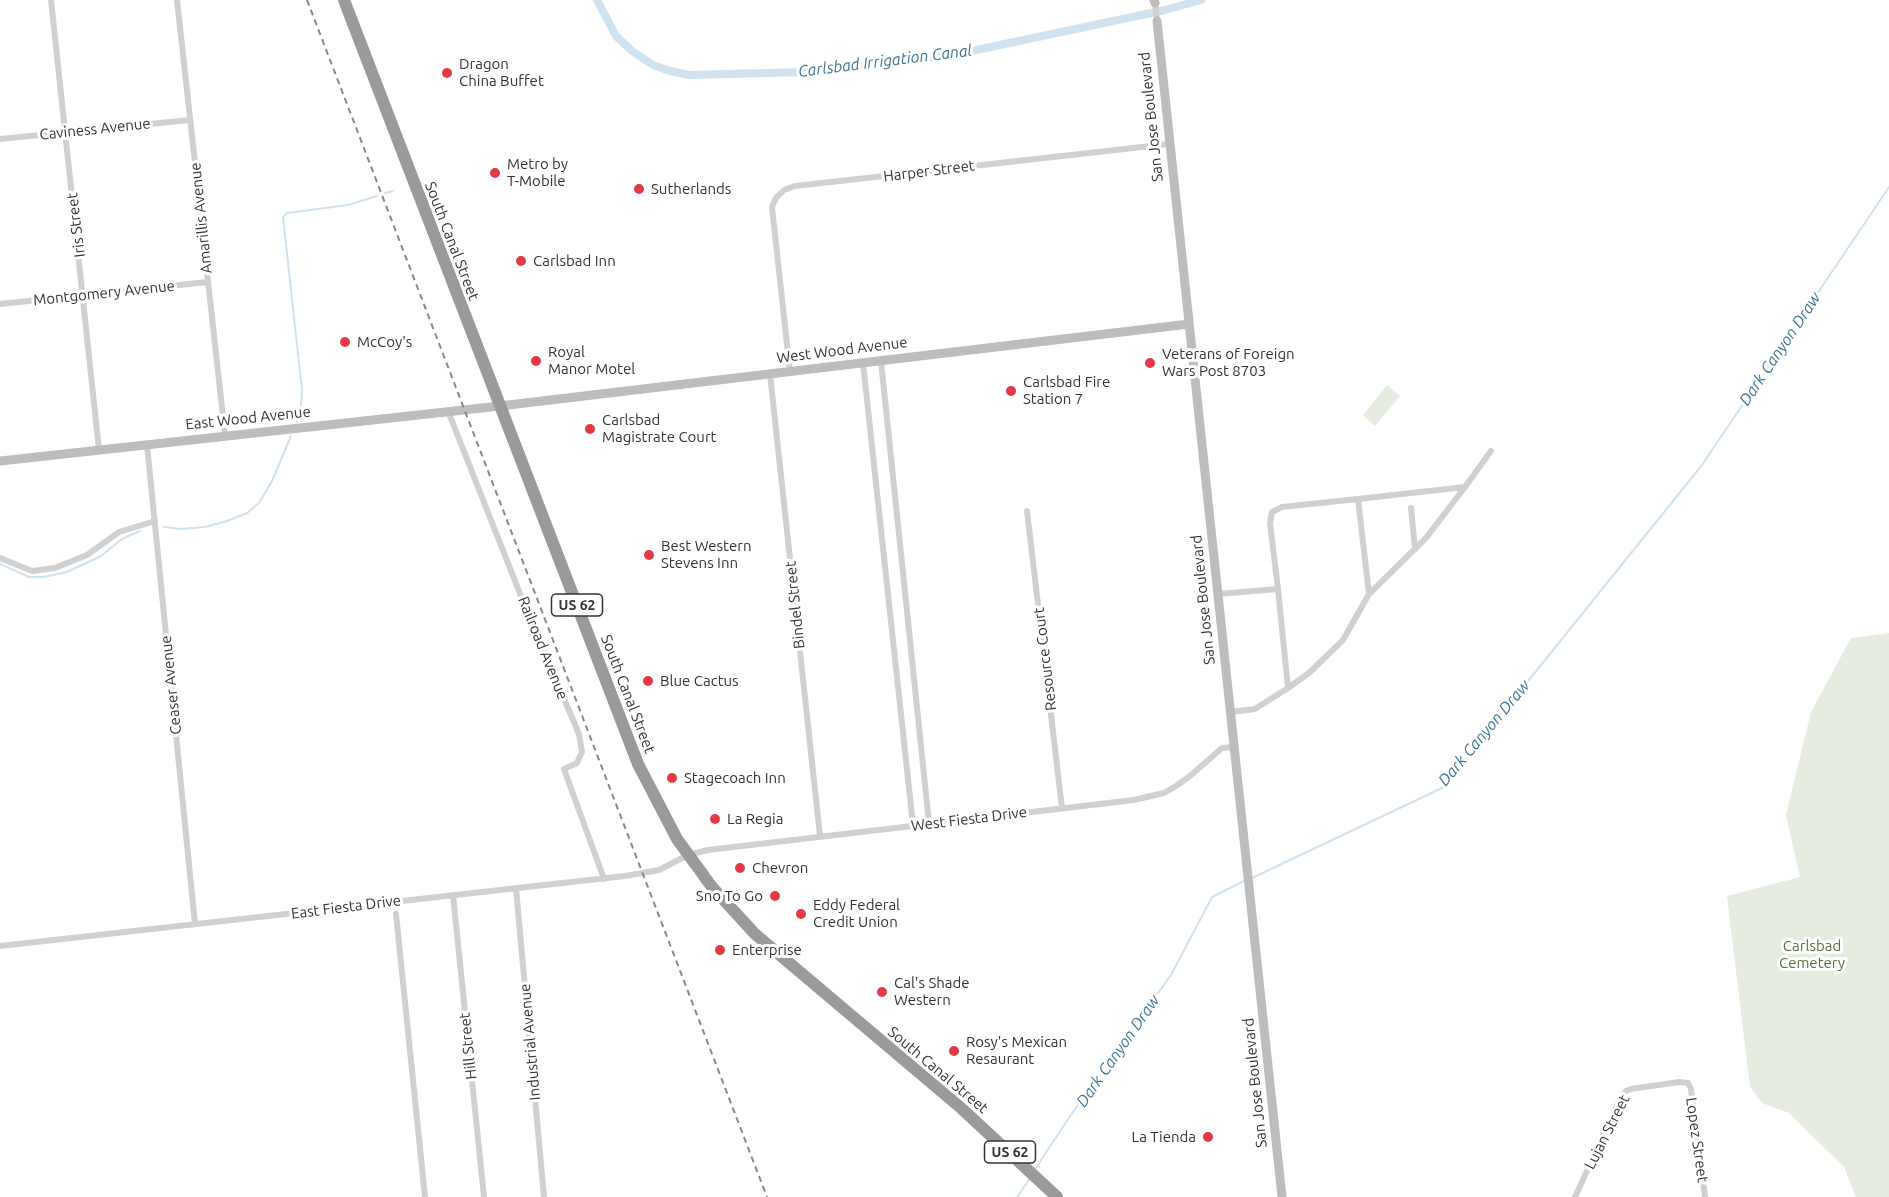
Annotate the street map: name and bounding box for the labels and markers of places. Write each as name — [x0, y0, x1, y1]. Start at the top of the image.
place label: Dragon China Buffet — [459, 55, 544, 90]
marker: Dragon China Buffet — [440, 66, 454, 80]
place label: Metro by T-Mobile — [507, 155, 568, 190]
marker: Metro by T-Mobile — [488, 166, 502, 180]
place label: Sutherlands — [651, 180, 731, 198]
marker: Sutherlands — [632, 182, 646, 196]
place label: Carlsbad Inn — [533, 252, 616, 270]
marker: Carlsbad Inn — [514, 254, 528, 268]
place label: McCoy's — [357, 333, 412, 351]
marker: McCoy's — [338, 335, 352, 349]
place label: Royal Manor Motel — [548, 343, 635, 378]
place label: Veterans of Foreign Wars Post 8703 — [1162, 345, 1295, 380]
marker: Royal Manor Motel — [529, 354, 543, 368]
marker: Veterans of Foreign Wars Post 8703 — [1143, 356, 1157, 370]
place label: Carlsbad Fire Station 7 — [1023, 373, 1110, 408]
marker: Carlsbad Fire Station 7 — [1004, 384, 1018, 398]
place label: Carlsbad Magistrate Court — [602, 411, 716, 446]
marker: Carlsbad Magistrate Court — [583, 422, 597, 436]
place label: Best Western Stevens Inn — [661, 537, 751, 572]
marker: Best Western Stevens Inn — [642, 548, 656, 562]
place label: Blue Cactus — [660, 672, 739, 690]
marker: Blue Cactus — [641, 674, 655, 688]
place label: Stagecoach Inn — [684, 769, 786, 787]
marker: Stagecoach Inn — [665, 771, 679, 785]
place label: La Regia — [727, 810, 783, 828]
marker: La Regia — [708, 812, 722, 826]
place label: Chevron — [752, 859, 808, 877]
marker: Chevron — [733, 861, 747, 875]
place label: Sno To Go — [696, 887, 763, 905]
marker: Sno To Go — [768, 889, 782, 903]
place label: Eddy Federal Credit Union — [813, 896, 900, 931]
marker: Eddy Federal Credit Union — [794, 907, 808, 921]
place label: Enterprise — [732, 941, 802, 959]
marker: Enterprise — [713, 943, 727, 957]
place label: Cal's Shade Western — [894, 974, 970, 1009]
marker: Cal's Shade Western — [875, 985, 889, 999]
place label: Rosy's Mexican Resaurant — [966, 1033, 1067, 1068]
marker: Rosy's Mexican Resaurant — [947, 1044, 961, 1058]
place label: La Tienda — [1132, 1128, 1196, 1146]
marker: La Tienda — [1201, 1130, 1215, 1144]

